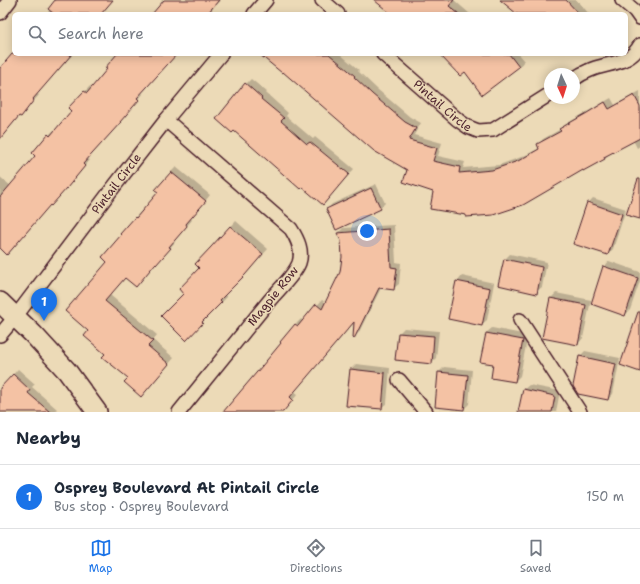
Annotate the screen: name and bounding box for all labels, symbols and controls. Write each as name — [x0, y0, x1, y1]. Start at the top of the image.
search box — [12, 12, 628, 56]
icon: search — [26, 23, 48, 45]
text: Search here — [58, 24, 144, 44]
north arrow — [544, 68, 580, 104]
street label: Pintail Circle — [410, 76, 475, 135]
street label: Pintail Circle — [88, 150, 145, 217]
your location — [357, 221, 377, 241]
street label: Magpie Row — [244, 262, 302, 329]
pin: 1 — [31, 288, 57, 321]
text: Nearby — [16, 427, 81, 449]
text: Osprey Boulevard At Pintail Circle — [54, 478, 320, 498]
text: 1 — [26, 488, 32, 505]
text: 150 m — [586, 488, 624, 505]
text: Bus stop · Osprey Boulevard — [54, 498, 229, 515]
tab: Map — [89, 537, 112, 576]
tab: Directions — [290, 537, 342, 576]
tab: Saved — [520, 537, 551, 576]

